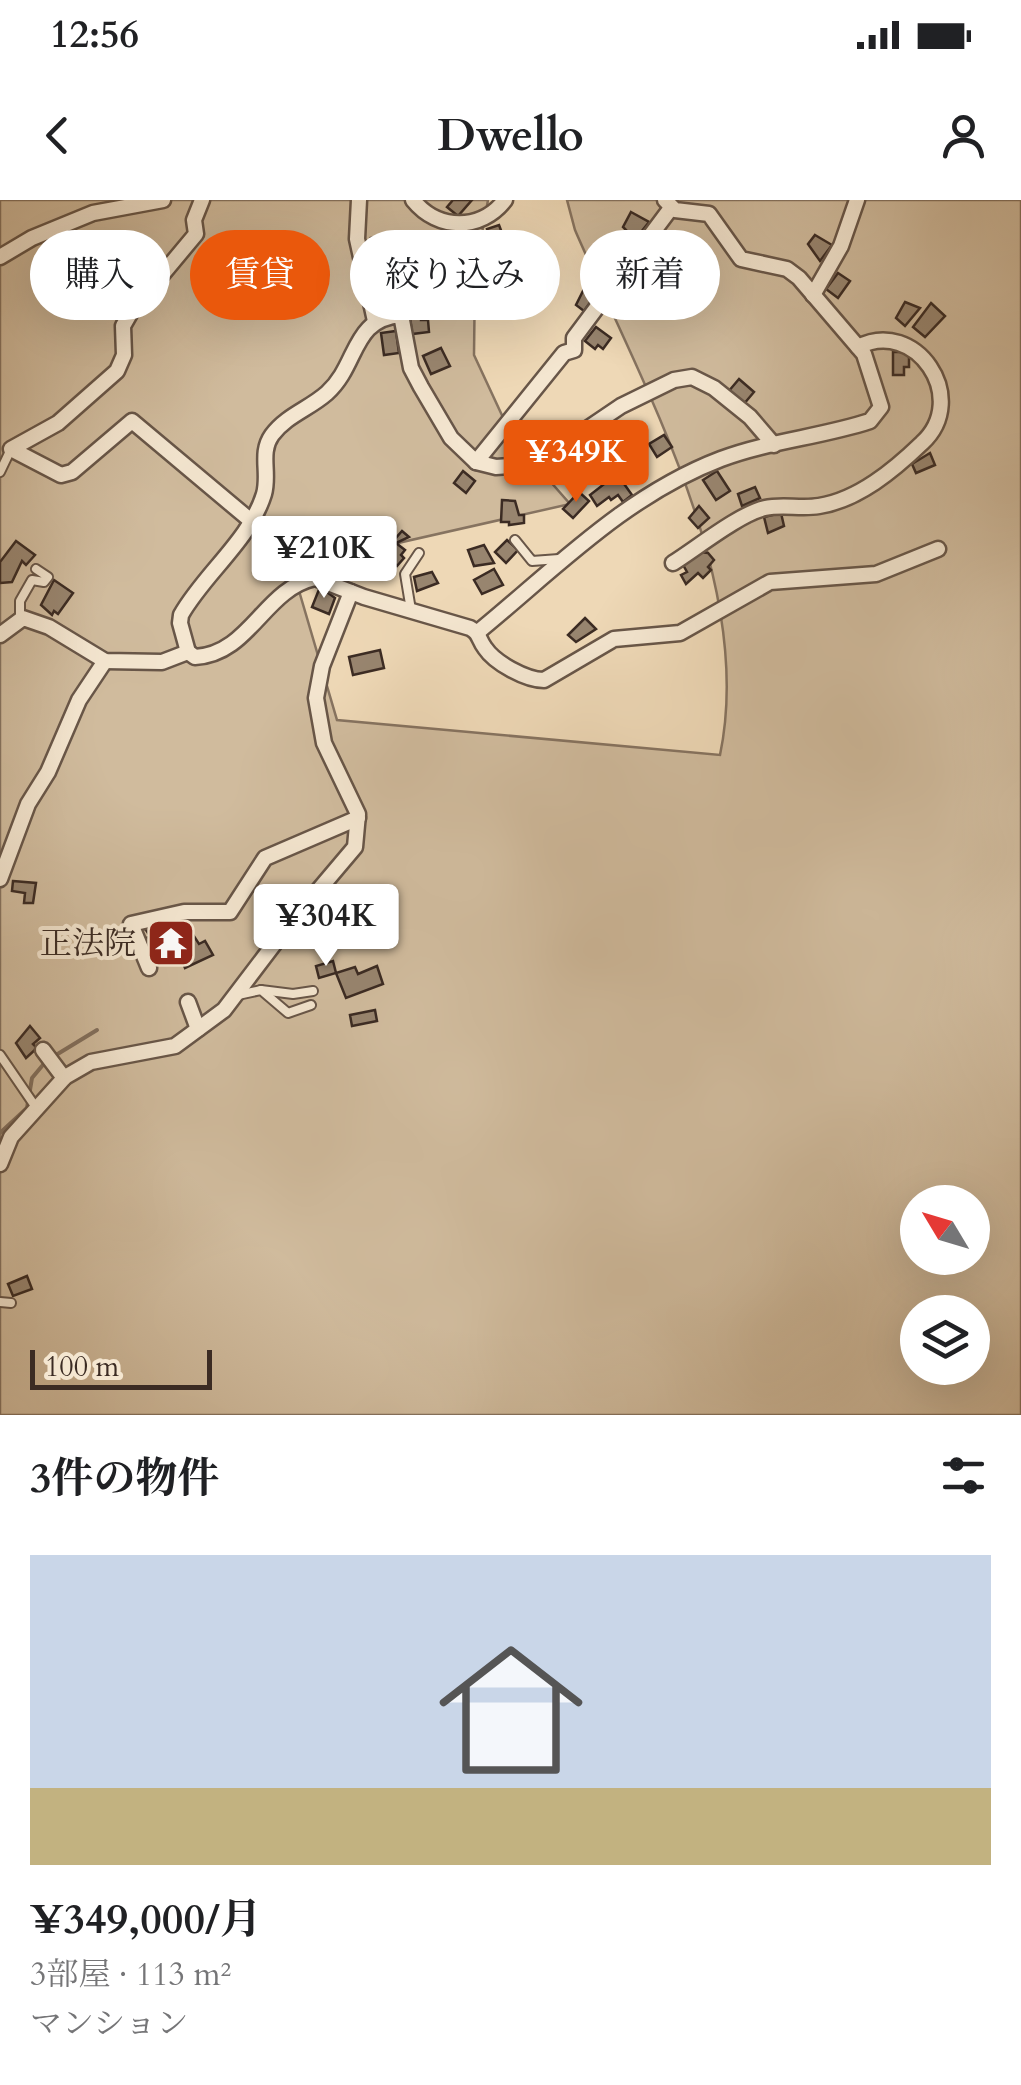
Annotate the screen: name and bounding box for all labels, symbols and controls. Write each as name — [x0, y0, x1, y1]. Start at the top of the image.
text: 12:56 — [50, 9, 139, 61]
text: Dwello — [437, 105, 584, 166]
icon: back — [30, 108, 85, 163]
icon: person — [936, 108, 991, 163]
chip: 購入 — [30, 230, 170, 320]
chip: 賃貸 — [190, 230, 330, 320]
chip: 絞り込み — [350, 230, 560, 320]
chip: 新着 — [580, 230, 720, 320]
pin: ¥349K — [506, 420, 646, 505]
text: ¥349K — [526, 430, 626, 474]
pin: ¥210K — [254, 516, 394, 601]
text: ¥210K — [274, 526, 374, 570]
pin: ¥304K — [256, 884, 396, 969]
text: ¥304K — [276, 894, 376, 938]
temple icon: 正法院 — [145, 917, 197, 969]
place label: 正法院 — [40, 922, 136, 966]
north arrow — [900, 1185, 990, 1275]
map controls — [900, 1185, 990, 1385]
button: layers — [900, 1295, 990, 1385]
scale bar — [30, 1345, 212, 1390]
text: 100 m — [45, 1348, 119, 1386]
icon: filters — [936, 1448, 991, 1503]
text: 3件の物件 — [30, 1450, 220, 1507]
icon: home — [421, 1620, 601, 1800]
text: ¥349,000/月 — [30, 1891, 262, 1948]
text: 3部屋 · 113 m² — [30, 1953, 231, 1997]
text: マンション — [30, 2002, 189, 2046]

